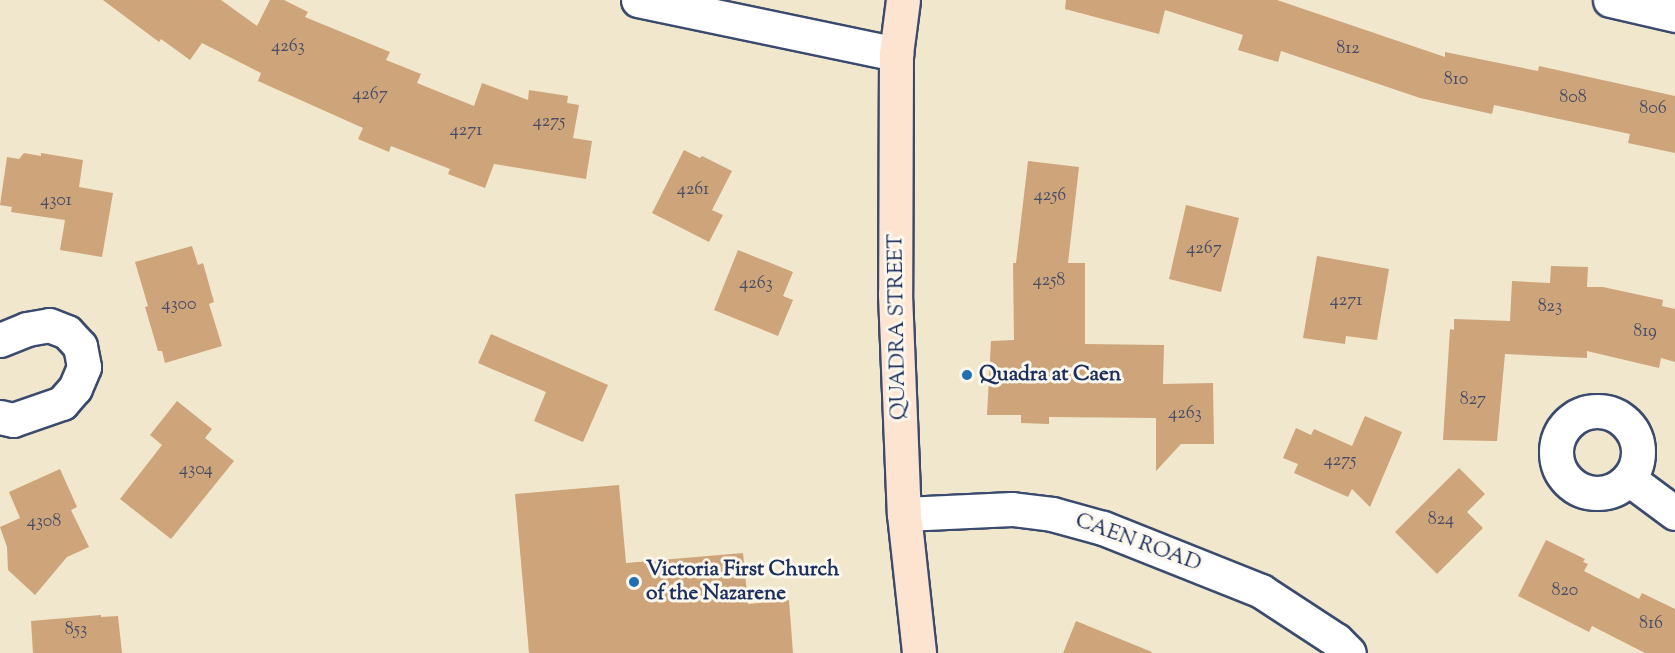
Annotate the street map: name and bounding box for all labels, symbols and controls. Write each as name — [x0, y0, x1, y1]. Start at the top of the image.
house number: 4263 — [271, 36, 305, 58]
house number: 812 — [1336, 38, 1360, 60]
house number: 810 — [1444, 69, 1468, 91]
house number: 4267 — [352, 84, 388, 106]
house number: 808 — [1559, 87, 1587, 109]
house number: 806 — [1639, 98, 1667, 120]
house number: 4275 — [533, 111, 565, 133]
house number: 4271 — [450, 120, 482, 142]
house number: 4261 — [677, 179, 709, 201]
house number: 4256 — [1034, 185, 1066, 207]
house number: 4301 — [40, 190, 72, 212]
street label: QUADRA STREET — [884, 234, 912, 420]
house number: 4267 — [1186, 238, 1222, 260]
house number: 4258 — [1033, 270, 1065, 292]
house number: 4263 — [739, 273, 773, 295]
house number: 4271 — [1330, 290, 1362, 312]
house number: 4300 — [161, 294, 197, 316]
house number: 823 — [1538, 296, 1562, 318]
house number: 819 — [1633, 321, 1657, 343]
place label: Quadra at Caen — [979, 362, 1121, 388]
marker: Quadra at Caen — [960, 368, 974, 382]
house number: 827 — [1460, 389, 1486, 411]
house number: 4263 — [1168, 403, 1202, 425]
house number: 4275 — [1324, 450, 1356, 472]
house number: 4304 — [179, 459, 213, 481]
street label: CAEN ROAD — [1072, 509, 1204, 577]
house number: 824 — [1428, 509, 1454, 531]
house number: 4308 — [27, 511, 61, 533]
place label: Victoria First Church of the Nazarene — [646, 557, 839, 607]
marker: Victoria First Church of the Nazarene — [627, 575, 641, 589]
house number: 820 — [1552, 580, 1578, 602]
house number: 816 — [1639, 613, 1663, 635]
house number: 853 — [65, 619, 87, 641]

